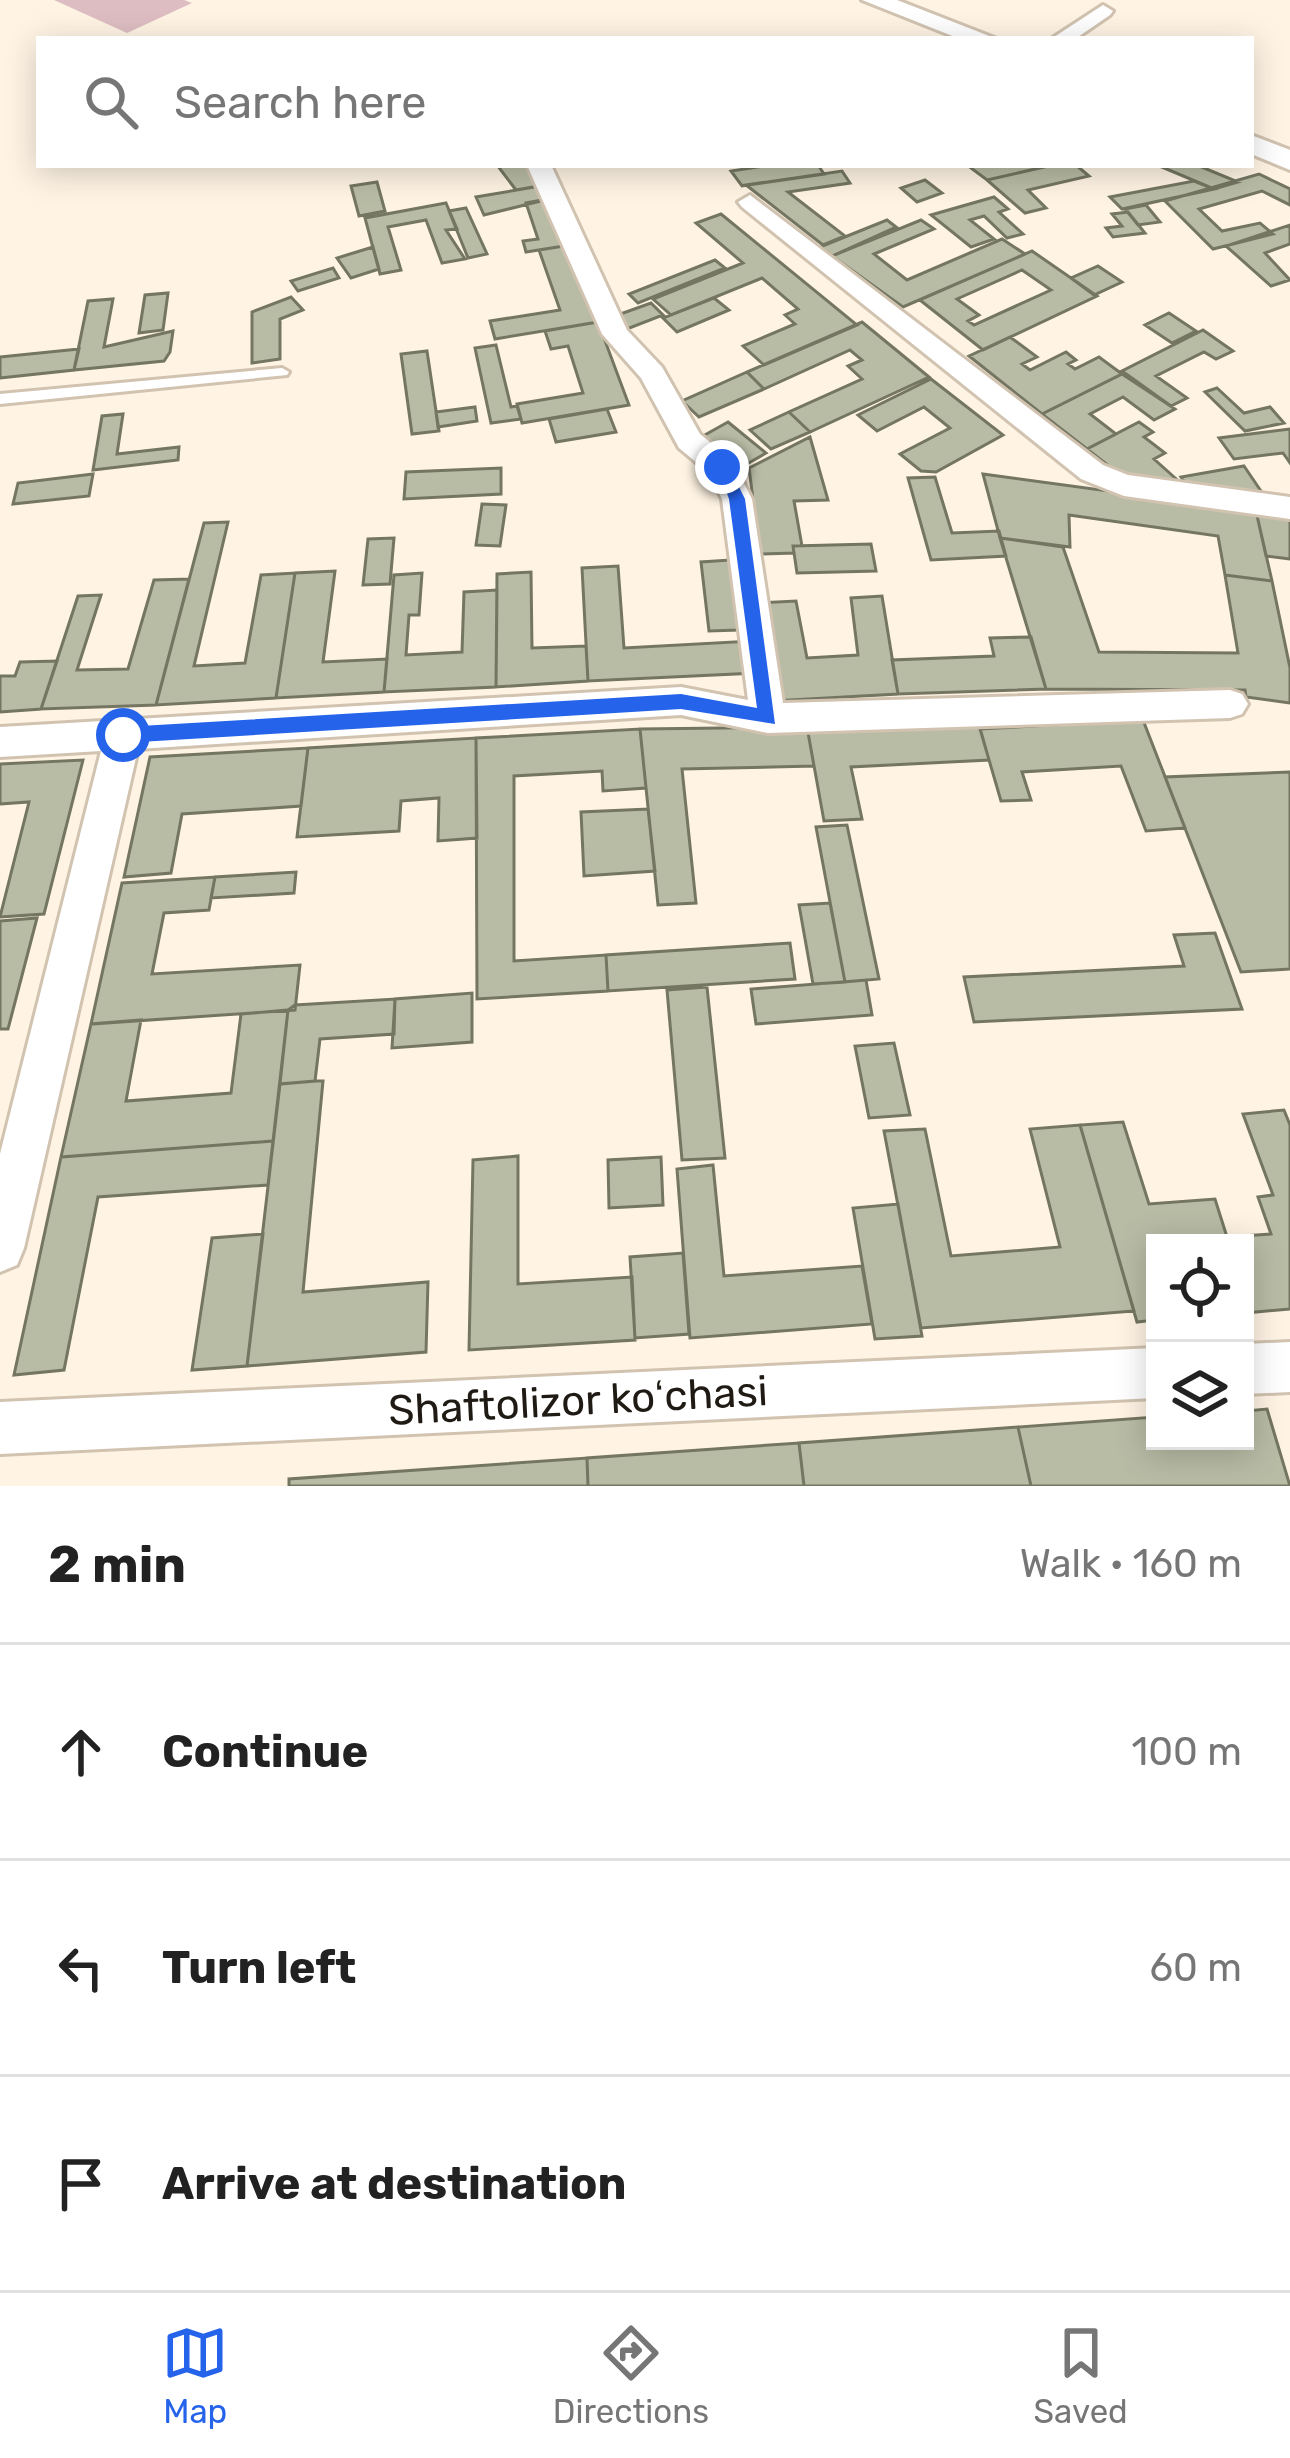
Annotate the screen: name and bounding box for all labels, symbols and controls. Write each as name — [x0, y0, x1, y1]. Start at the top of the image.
search box — [36, 36, 1254, 168]
icon: search — [78, 69, 144, 135]
text: Search here — [174, 76, 426, 129]
route end — [695, 440, 749, 494]
route start — [96, 708, 150, 762]
map controls — [1146, 1234, 1254, 1450]
button: locate — [1146, 1234, 1254, 1342]
button: layers — [1146, 1342, 1254, 1450]
street label: Shaftolizor koʻchasi — [387, 1366, 769, 1436]
text: 2 min — [48, 1534, 186, 1595]
text: Walk · 160 m — [1020, 1541, 1242, 1587]
icon: ahead — [48, 1719, 114, 1785]
text: Continue — [162, 1725, 368, 1778]
text: 100 m — [1132, 1729, 1242, 1775]
icon: left — [48, 1935, 114, 2001]
text: Turn left — [162, 1941, 356, 1994]
text: 60 m — [1149, 1945, 1242, 1991]
icon: arrive — [48, 2151, 114, 2217]
text: Arrive at destination — [162, 2157, 627, 2210]
tab: Map — [162, 2320, 228, 2431]
tab: Directions — [553, 2320, 709, 2431]
tab: Saved — [1034, 2320, 1128, 2431]

